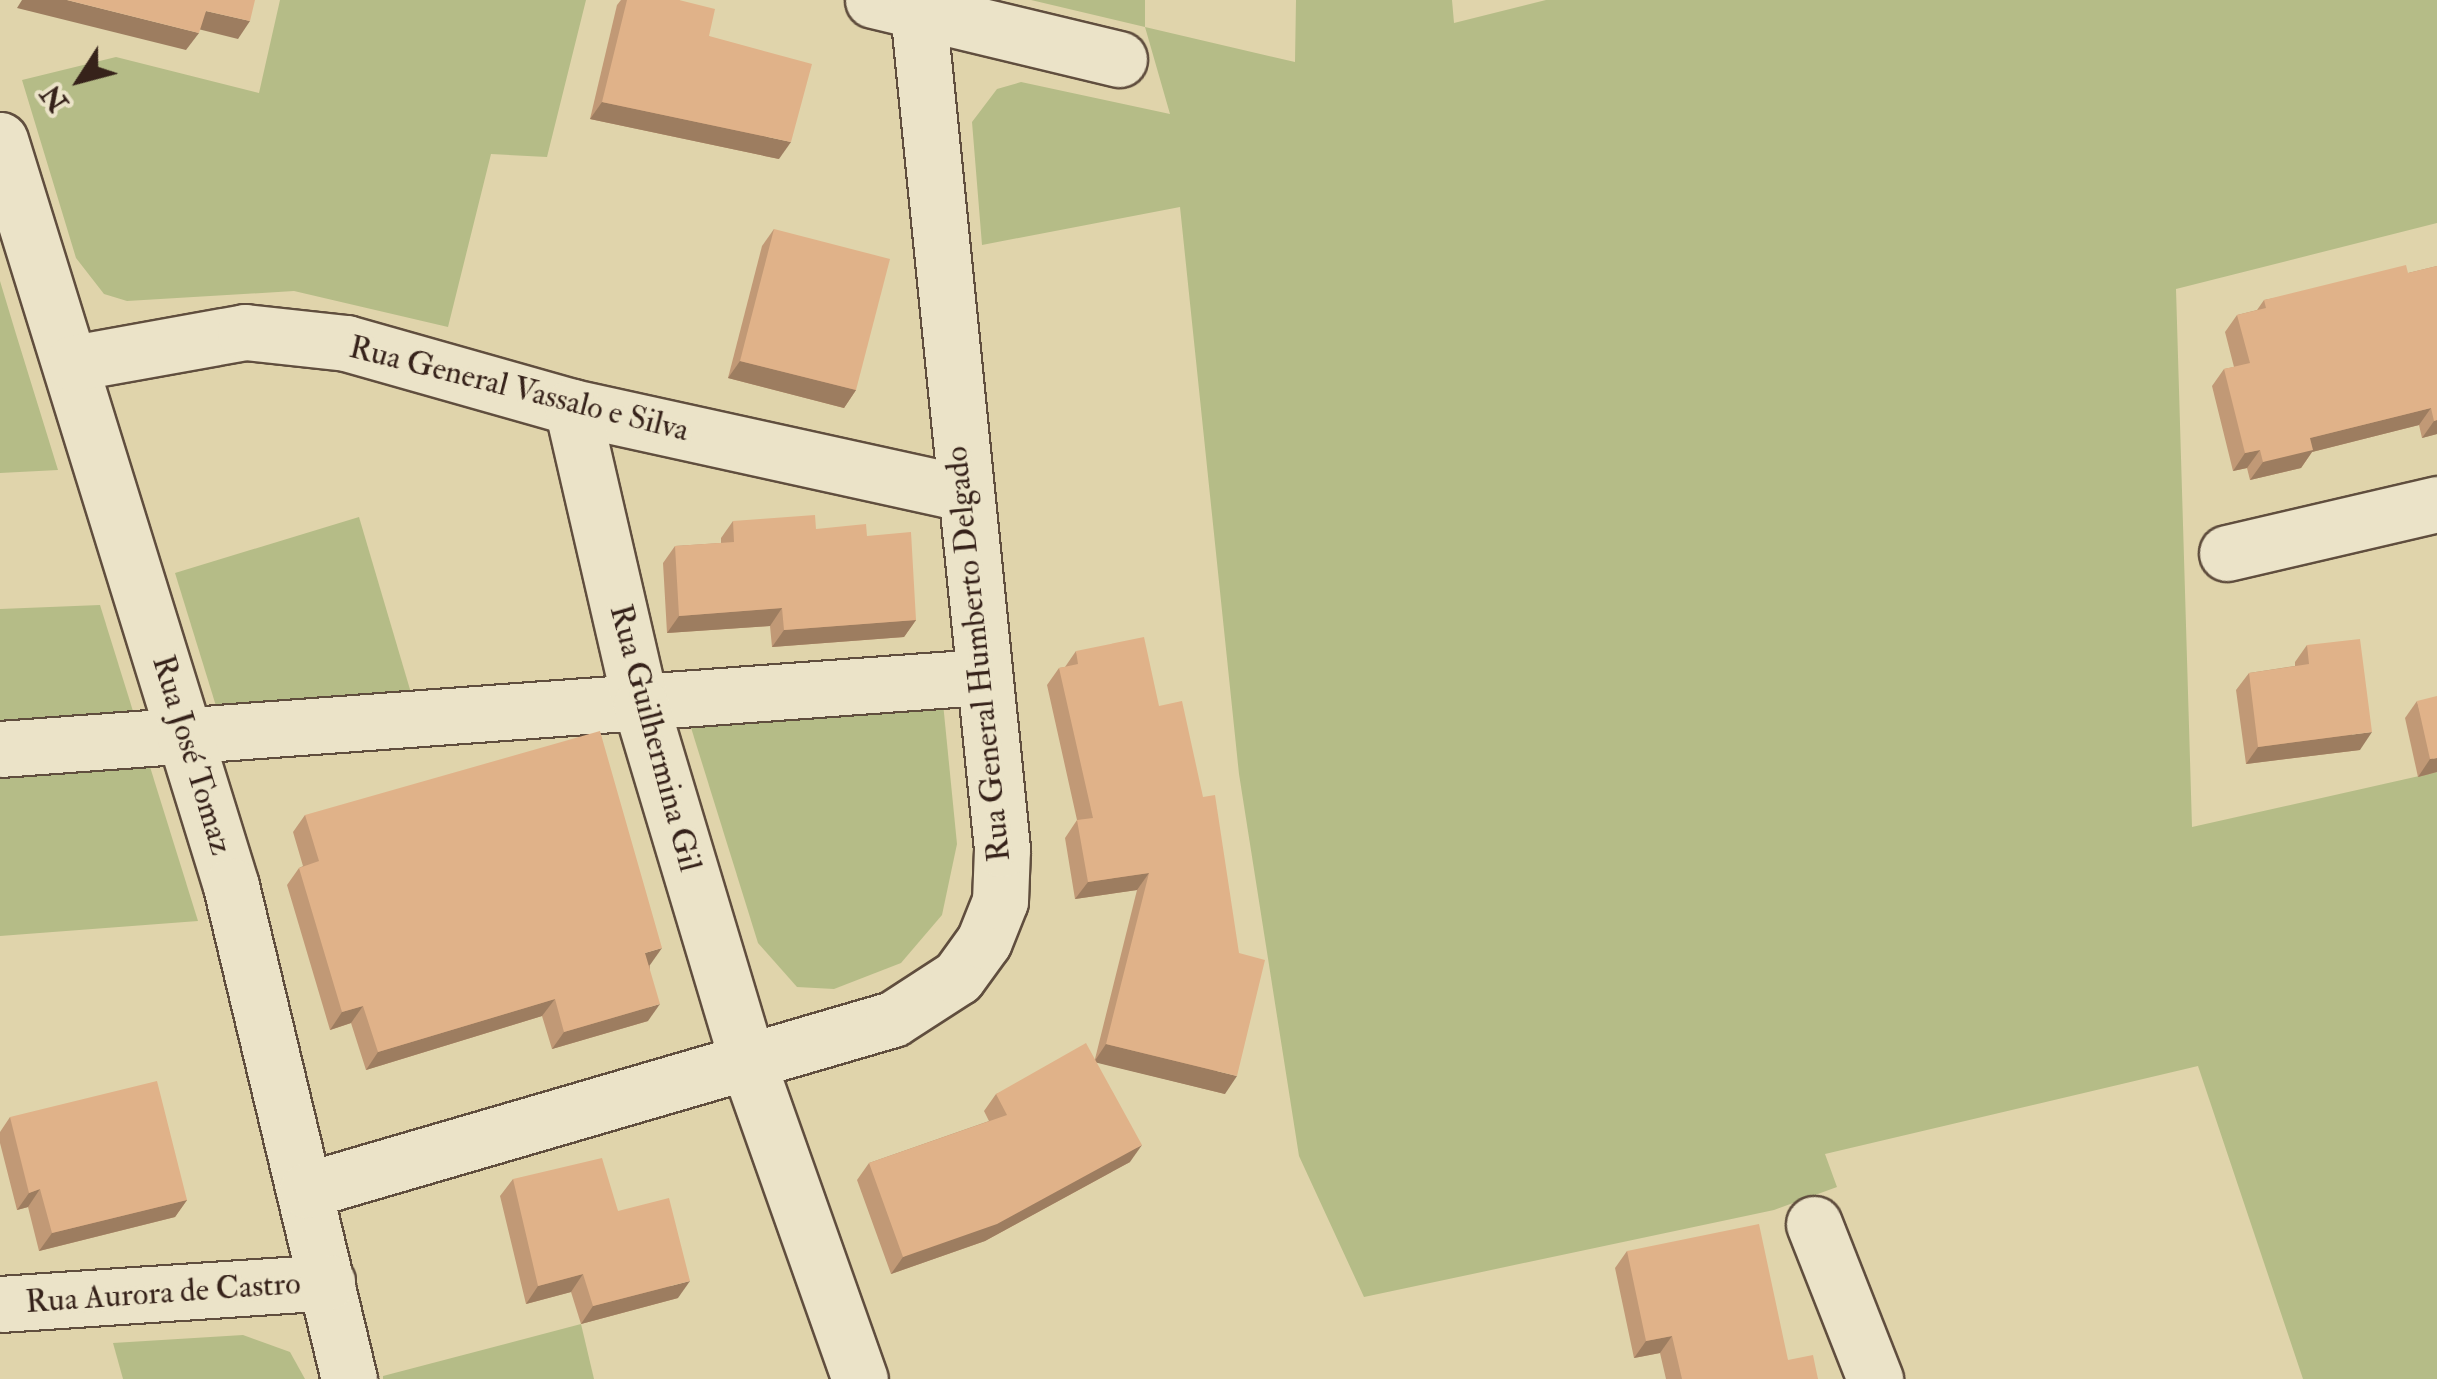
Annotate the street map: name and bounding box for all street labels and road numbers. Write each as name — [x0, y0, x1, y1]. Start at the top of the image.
street label: Rua General Vassalo e Silva — [345, 328, 693, 450]
street label: Rua General Humberto Delgado — [937, 444, 1019, 864]
street label: Rua Guilhermina Gil — [601, 600, 709, 876]
street label: Rua José Tomaz — [143, 651, 241, 859]
street label: Rua Aurora de Castro — [24, 1264, 302, 1322]

